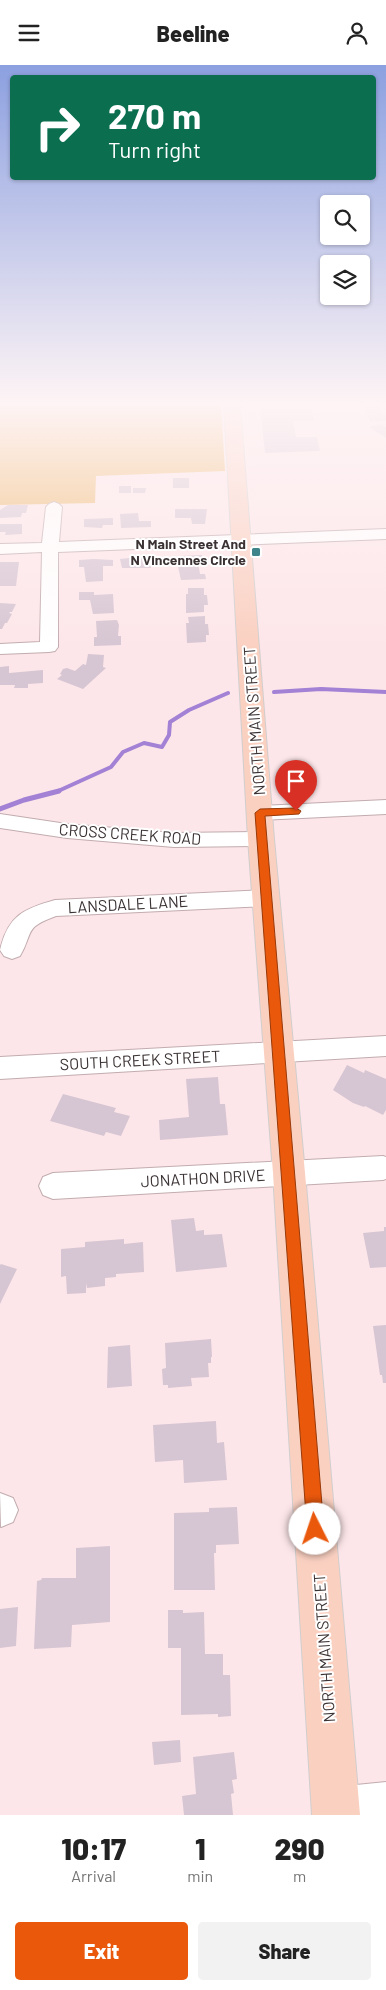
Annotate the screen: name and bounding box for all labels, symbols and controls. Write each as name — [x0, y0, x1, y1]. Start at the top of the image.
icon: menu — [15, 19, 43, 47]
icon: person — [343, 19, 371, 47]
text: Beeline — [156, 20, 230, 46]
text: 270 m — [108, 94, 201, 136]
icon: right — [25, 95, 90, 160]
text: Turn right — [108, 136, 201, 162]
map controls — [320, 195, 370, 305]
button: search — [320, 195, 370, 245]
button: layers — [320, 255, 370, 305]
place label: N Main Street And N Vincennes Circle — [130, 535, 246, 568]
marker: N Main Street And N Vincennes Circle — [250, 546, 262, 558]
street label: NORTH MAIN STREET — [239, 646, 268, 796]
pin — [275, 760, 317, 811]
icon: arrive — [282, 767, 310, 795]
street label: CROSS CREEK ROAD — [58, 819, 202, 848]
street label: LANSDALE LANE — [67, 891, 189, 916]
street label: SOUTH CREEK STREET — [59, 1046, 221, 1073]
street label: JONATHON DRIVE — [140, 1165, 266, 1190]
position arrow — [288, 1502, 340, 1554]
street label: NORTH MAIN STREET — [309, 1573, 338, 1723]
text: 10:17 — [61, 1830, 126, 1866]
text: 1 — [195, 1830, 206, 1866]
text: 290 — [274, 1830, 325, 1866]
text: Arrival — [71, 1866, 116, 1885]
text: min — [187, 1866, 213, 1885]
text: m — [293, 1866, 306, 1885]
button: Exit — [15, 1922, 188, 1980]
button: Share — [198, 1922, 371, 1980]

